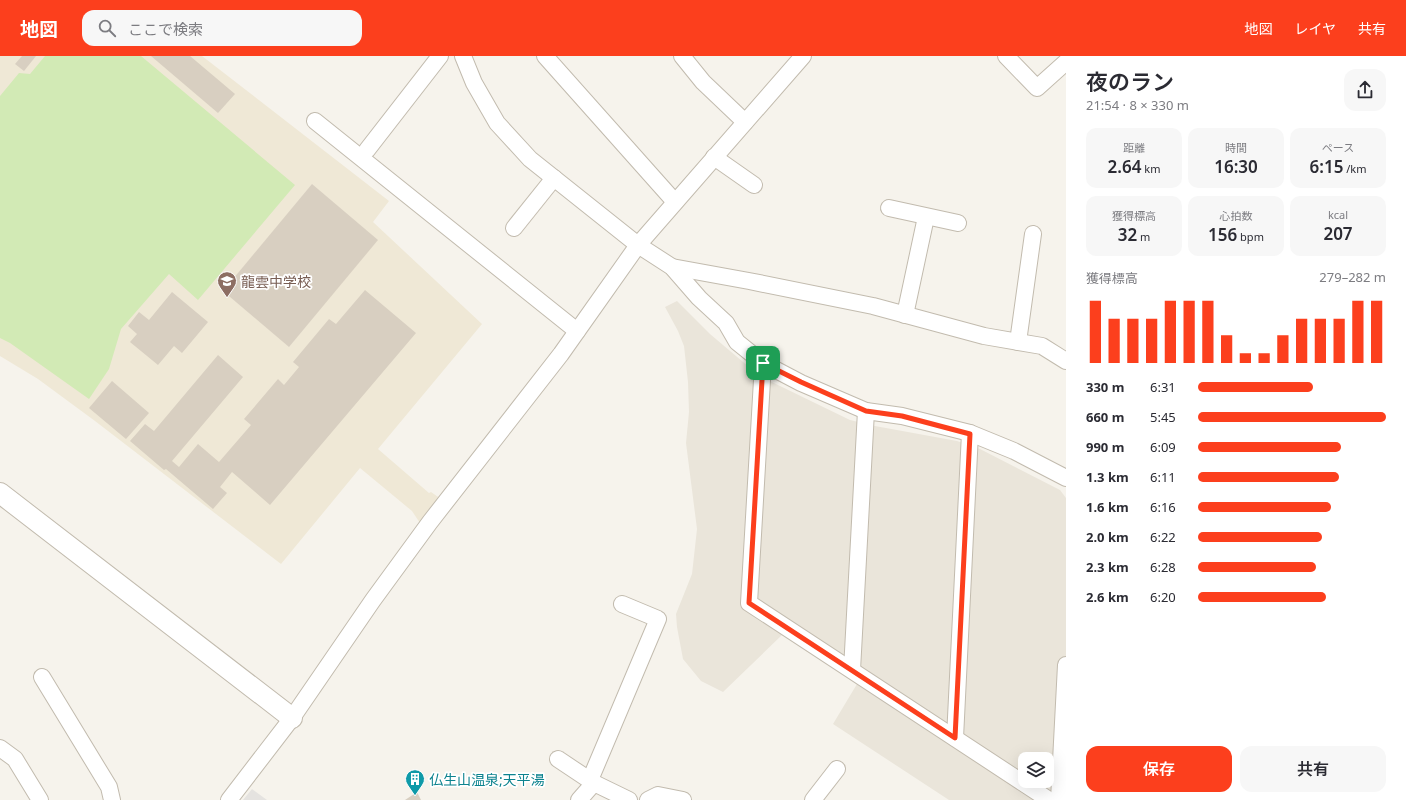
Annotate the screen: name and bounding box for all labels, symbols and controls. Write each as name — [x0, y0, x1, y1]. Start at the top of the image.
search box — [82, 10, 362, 46]
text: 地図 — [20, 16, 58, 42]
icon: search — [96, 17, 118, 39]
text: ここで検索 — [128, 19, 203, 39]
text: 地図 — [1244, 19, 1272, 38]
text: レイヤ — [1294, 19, 1336, 38]
text: 共有 — [1358, 19, 1386, 38]
text: 夜のラン — [1086, 66, 1174, 96]
button: share — [1344, 69, 1386, 111]
text: 21:54 · 8 × 330 m — [1086, 96, 1189, 114]
text: 距離 — [1123, 140, 1145, 155]
text: 時間 — [1225, 140, 1247, 155]
text: ペース — [1322, 140, 1354, 155]
text: 2.64 — [1108, 155, 1141, 178]
text: 16:30 — [1214, 155, 1258, 178]
text: 6:15 — [1310, 155, 1343, 178]
text: km — [1141, 161, 1160, 176]
text: /km — [1343, 161, 1367, 176]
text: kcal — [1328, 207, 1348, 222]
text: 獲得標高 — [1112, 208, 1156, 223]
text: 心拍数 — [1220, 208, 1253, 223]
text: 207 — [1323, 222, 1353, 245]
text: 32 — [1118, 223, 1137, 246]
text: 156 — [1208, 223, 1237, 246]
text: m — [1137, 229, 1150, 244]
text: bpm — [1237, 229, 1264, 244]
text: 279–282 m — [1319, 268, 1386, 286]
text: 獲得標高 — [1086, 269, 1138, 287]
school or university icon: 龍雲中学校 — [216, 270, 238, 298]
place label: 龍雲中学校 — [241, 272, 311, 291]
pin — [746, 346, 780, 380]
icon: arrive — [752, 352, 774, 374]
text: 330 m — [1086, 378, 1124, 396]
text: 6:31 — [1150, 378, 1176, 396]
text: 660 m — [1086, 408, 1124, 426]
text: 5:45 — [1150, 408, 1176, 426]
text: 990 m — [1086, 438, 1124, 456]
text: 6:09 — [1150, 438, 1176, 456]
text: 1.3 km — [1086, 468, 1129, 486]
text: 6:11 — [1150, 468, 1176, 486]
text: 1.6 km — [1086, 498, 1129, 516]
text: 6:16 — [1150, 498, 1176, 516]
text: 2.0 km — [1086, 528, 1129, 546]
text: 6:22 — [1150, 528, 1176, 546]
text: 2.3 km — [1086, 558, 1129, 576]
text: 6:28 — [1150, 558, 1176, 576]
text: 2.6 km — [1086, 588, 1129, 606]
text: 6:20 — [1150, 588, 1176, 606]
button: 保存 — [1086, 746, 1232, 792]
button: 共有 — [1240, 746, 1386, 792]
map controls — [1018, 752, 1054, 788]
button: layers — [1018, 752, 1054, 788]
building icon: 仏生山温泉;天平湯 — [404, 768, 426, 796]
place label: 仏生山温泉;天平湯 — [429, 770, 545, 789]

